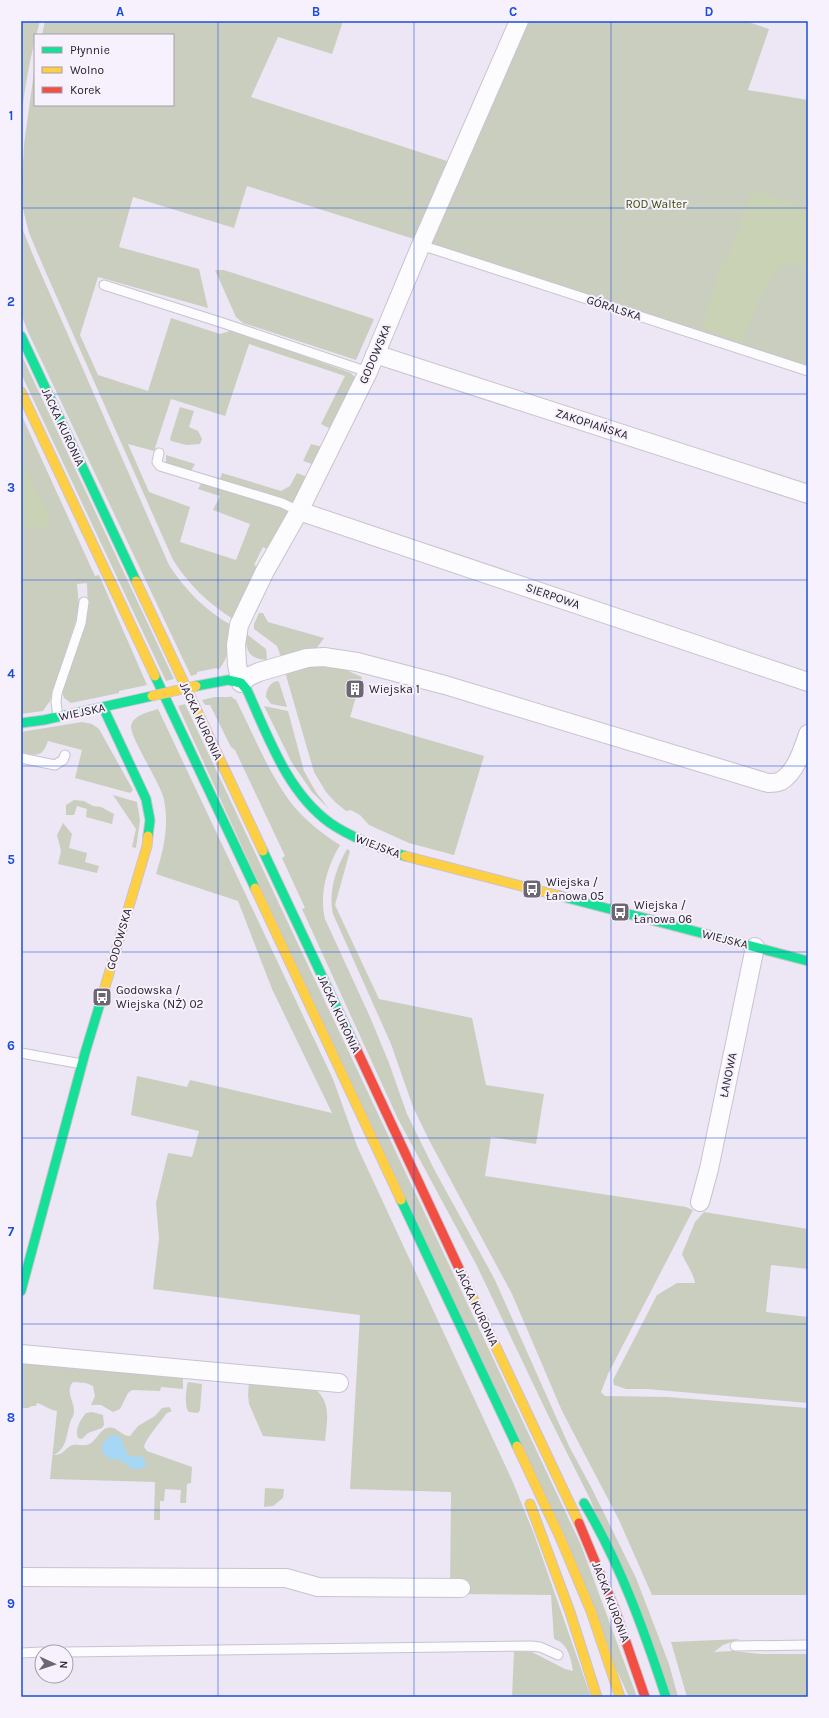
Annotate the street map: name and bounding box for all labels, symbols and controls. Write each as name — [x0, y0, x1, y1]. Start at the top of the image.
text: A — [116, 4, 124, 19]
text: B — [312, 4, 320, 19]
text: C — [509, 4, 517, 19]
text: D — [705, 4, 714, 19]
legend — [34, 34, 174, 106]
text: Płynnie — [70, 43, 110, 57]
text: Wolno — [70, 63, 104, 77]
text: Korek — [70, 83, 101, 97]
text: 1 — [9, 108, 13, 123]
park label: ROD Walter — [625, 197, 687, 211]
street label: GÓRALSKA — [585, 292, 644, 323]
text: 2 — [7, 294, 15, 309]
street label: GODOWSKA — [356, 322, 394, 386]
street label: JACKA KURONIA — [39, 386, 87, 468]
street label: ZAKOPIAŃSKA — [554, 405, 631, 442]
text: 3 — [7, 480, 15, 495]
street label: SIERPOWA — [524, 580, 582, 612]
text: 4 — [7, 666, 15, 681]
building icon: Wiejska 1 — [344, 678, 366, 700]
street label: JACKA KURONIA — [177, 680, 225, 762]
place label: Wiejska 1 — [369, 682, 420, 696]
street label: WIEJSKA — [57, 700, 107, 724]
street label: WIEJSKA — [353, 831, 403, 861]
text: 5 — [7, 852, 15, 867]
place label: Wiejska / Łanowa 05 — [546, 875, 604, 903]
bus stop icon: Wiejska / Łanowa 05 — [521, 878, 543, 900]
place label: Wiejska / Łanowa 06 — [634, 898, 692, 926]
bus stop icon: Wiejska / Łanowa 06 — [609, 901, 631, 923]
street label: GODOWSKA — [104, 907, 134, 971]
street label: WIEJSKA — [700, 927, 750, 952]
street label: JACKA KURONIA — [315, 973, 363, 1055]
place label: Godowska / Wiejska (NŻ) 02 — [116, 983, 204, 1011]
bus stop icon: Godowska / Wiejska (NŻ) 02 — [91, 986, 113, 1008]
text: 6 — [7, 1038, 15, 1053]
street label: ŁANOWA — [716, 1051, 740, 1099]
text: 7 — [8, 1224, 15, 1239]
street label: JACKA KURONIA — [453, 1266, 501, 1348]
text: 8 — [7, 1410, 15, 1425]
street label: JACKA KURONIA — [589, 1560, 633, 1644]
text: 9 — [7, 1596, 15, 1611]
north arrow — [34, 1644, 74, 1684]
text: N — [57, 1660, 70, 1669]

